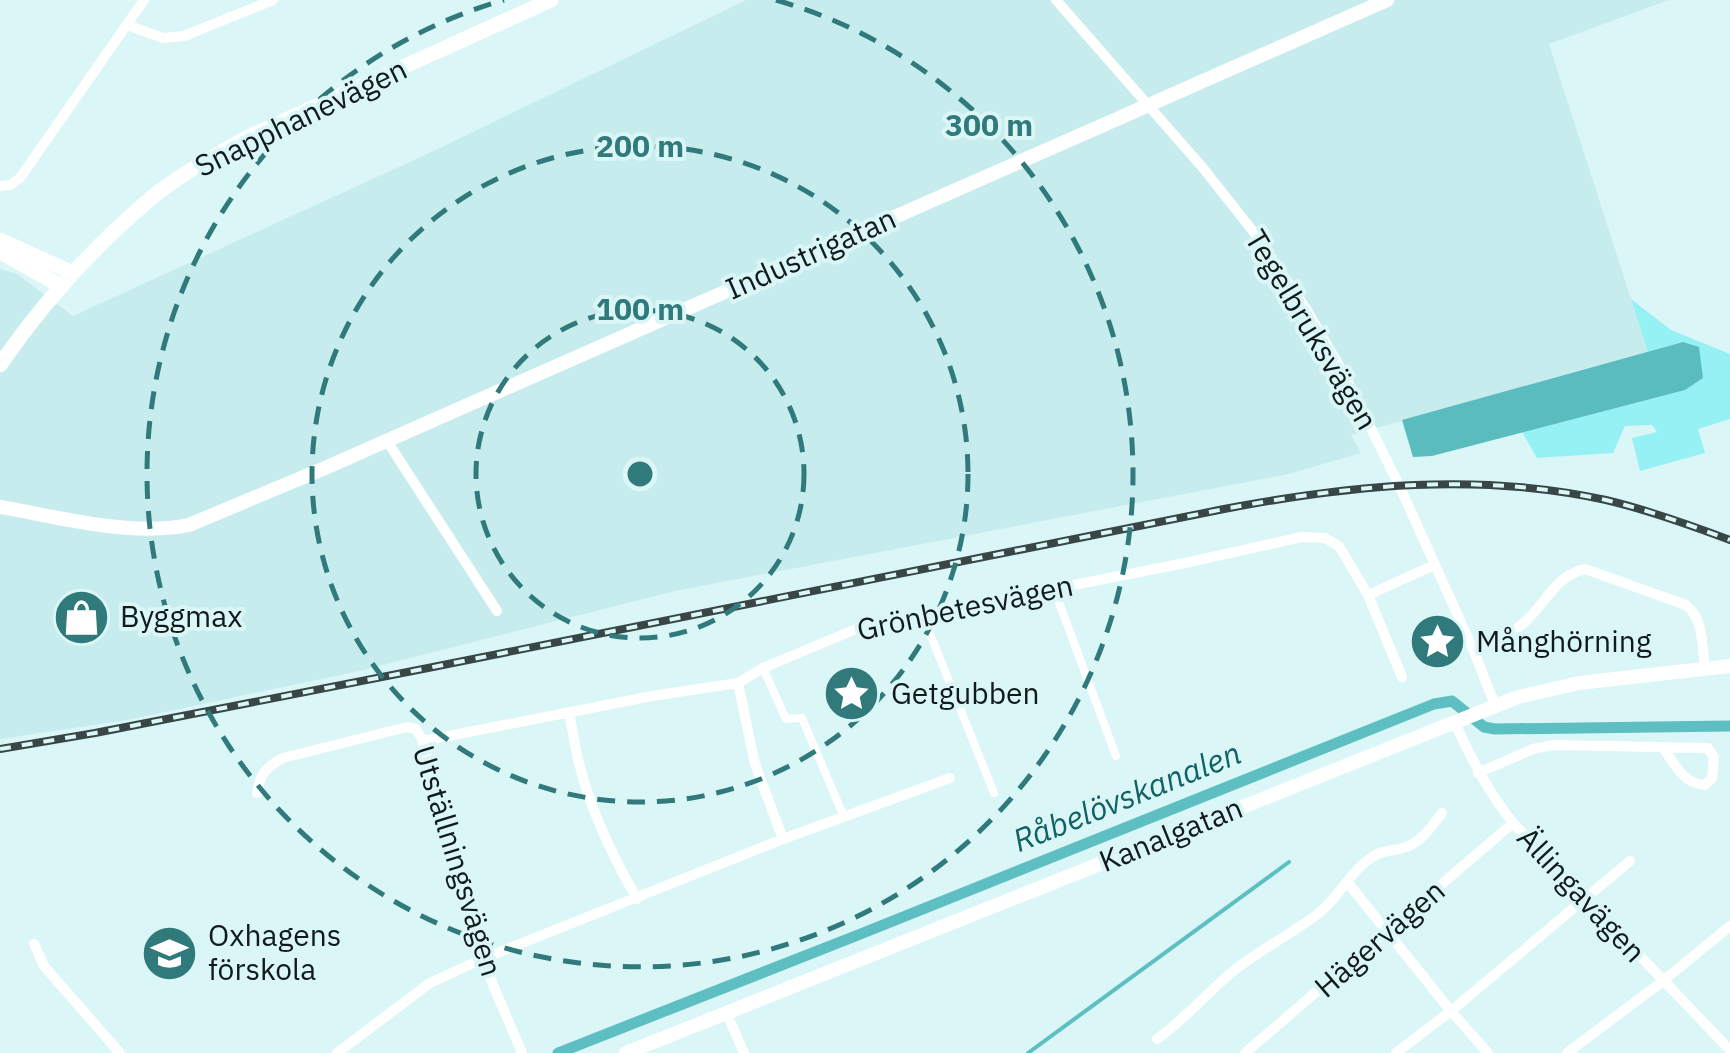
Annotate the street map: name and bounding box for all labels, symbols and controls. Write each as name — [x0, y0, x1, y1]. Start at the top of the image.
street label: Snapphanevägen — [188, 48, 413, 185]
text: 300 m — [945, 105, 1033, 144]
text: 200 m — [596, 126, 684, 165]
street label: Industrigatan — [719, 198, 902, 308]
street label: Tegelbruksvägen — [1237, 222, 1387, 436]
text: 100 m — [596, 289, 684, 328]
centre of rings — [622, 456, 658, 492]
street label: Grönbetesvägen — [853, 565, 1076, 648]
shop icon: Byggmax — [51, 587, 111, 647]
place label: Byggmax — [120, 596, 243, 635]
place icon: Månghörning — [1407, 612, 1467, 672]
place label: Månghörning — [1476, 621, 1652, 660]
place icon: Getgubben — [822, 664, 882, 724]
place label: Getgubben — [891, 673, 1040, 712]
water label: Råbelövskanalen — [1006, 731, 1247, 861]
street label: Utställningsvägen — [405, 740, 512, 981]
street label: Kanalgatan — [1093, 787, 1248, 880]
street label: Ällingavägen — [1509, 818, 1655, 970]
street label: Hägervägen — [1306, 871, 1452, 1005]
place label: Oxhagens förskola — [208, 915, 341, 988]
school or university icon: Oxhagens förskola — [139, 923, 199, 983]

